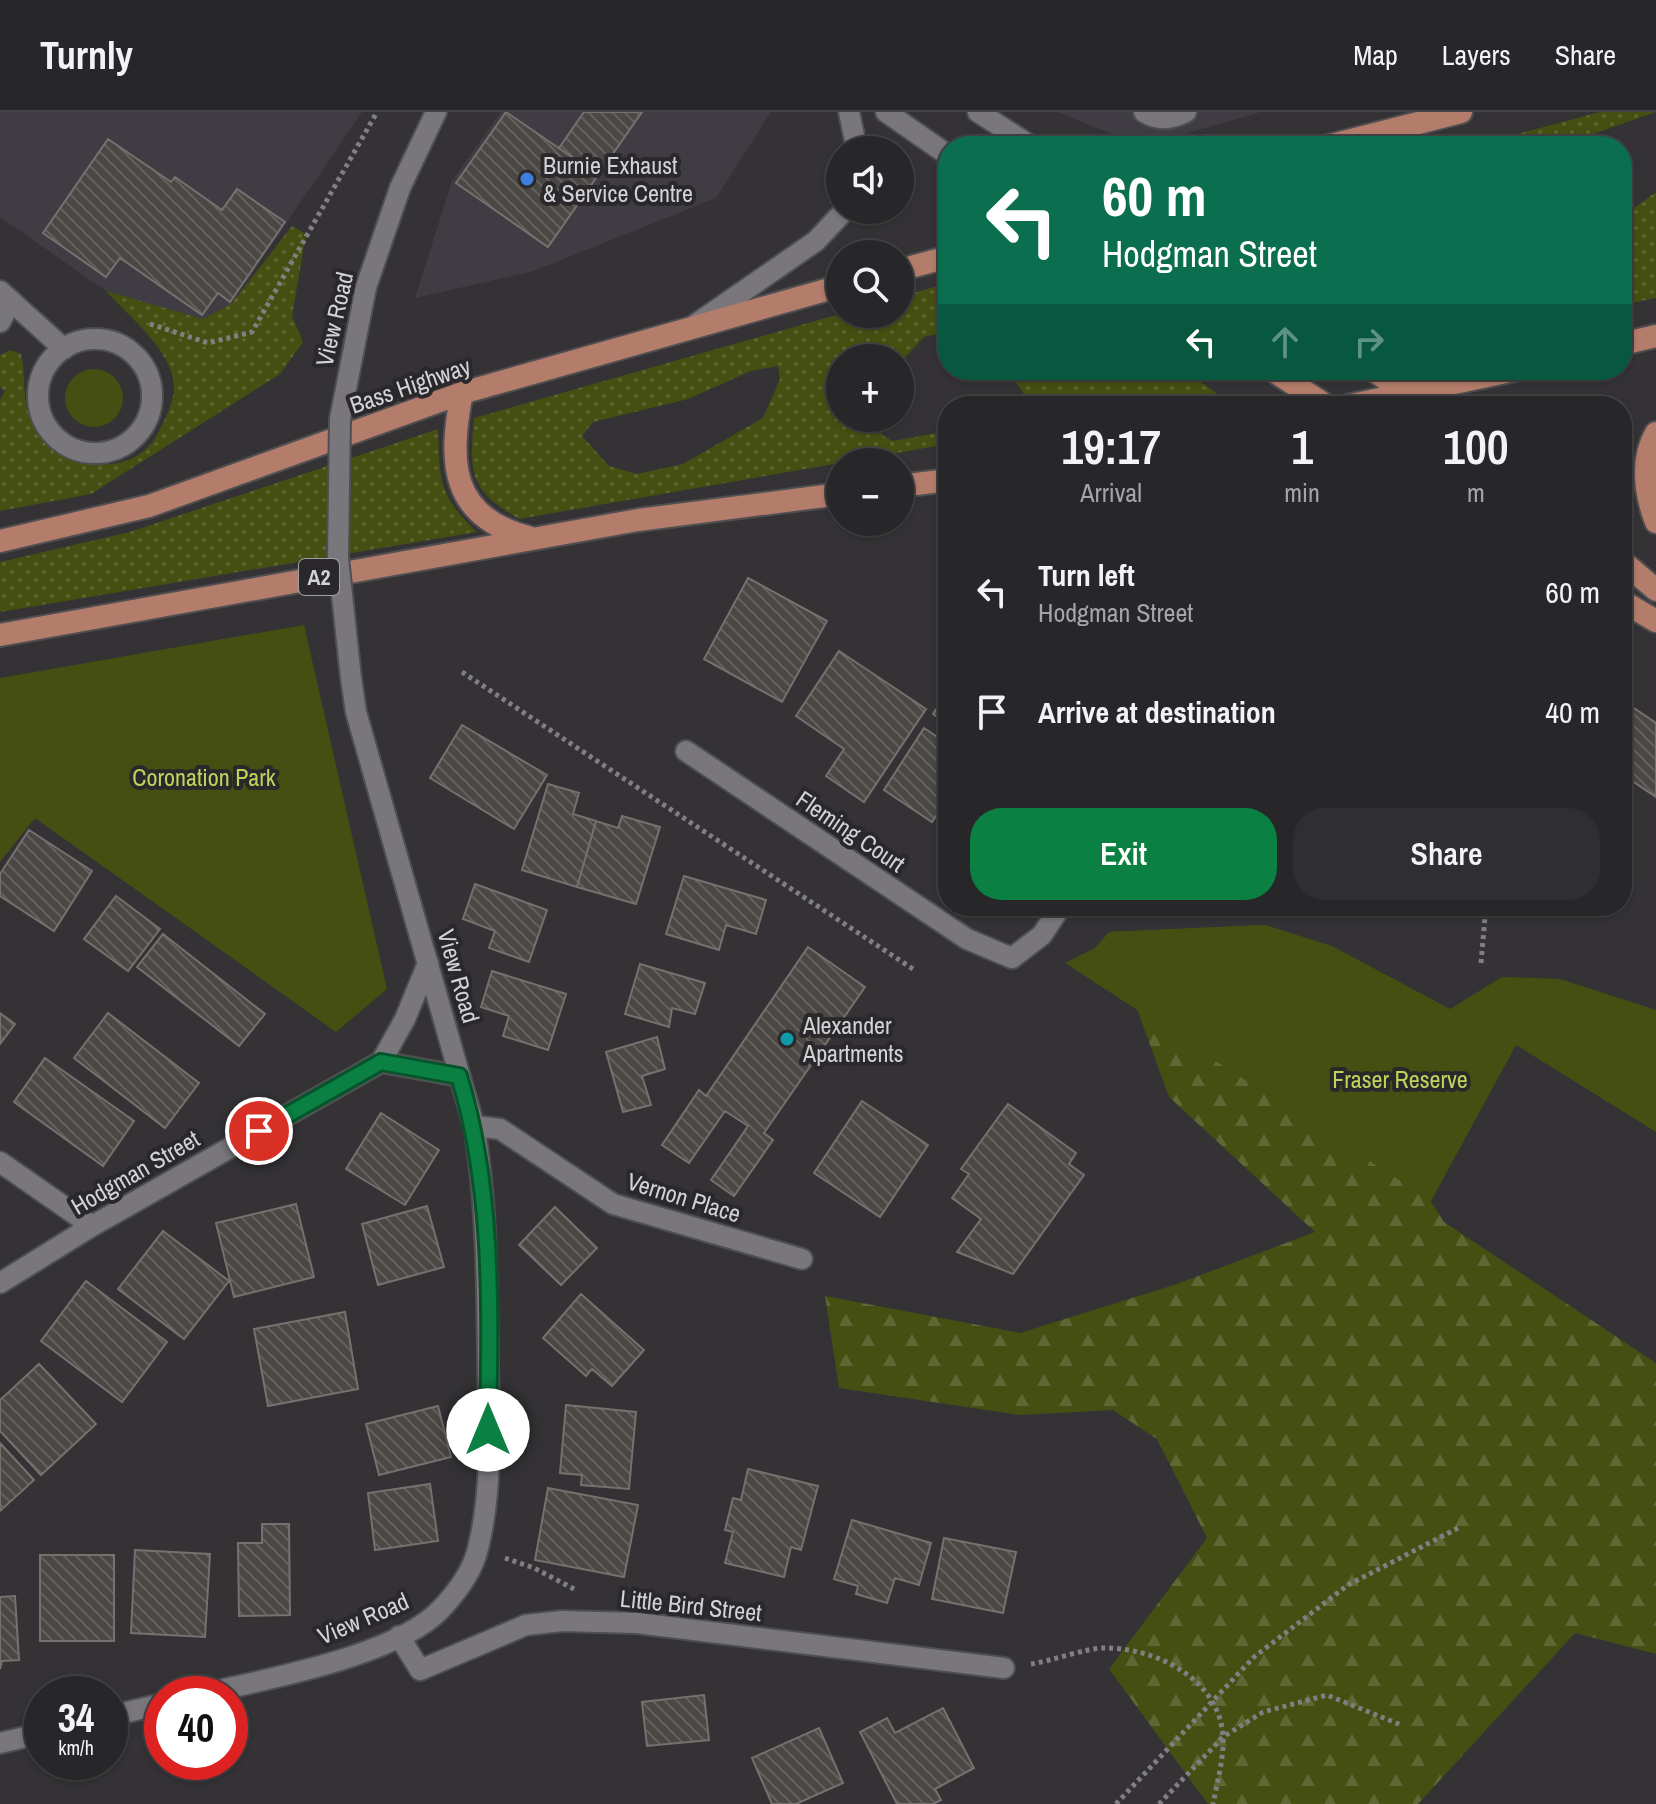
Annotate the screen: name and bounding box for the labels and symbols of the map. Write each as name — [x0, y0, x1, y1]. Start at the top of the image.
place label: Burnie Exhaust & Service Centre — [543, 149, 693, 209]
marker: Burnie Exhaust & Service Centre — [518, 170, 536, 188]
street label: View Road — [308, 269, 360, 369]
street label: Bass Highway — [345, 349, 475, 421]
road number: A2 — [299, 559, 339, 595]
park label: Coronation Park — [132, 761, 276, 793]
street label: Fleming Court — [790, 783, 912, 879]
street label: View Road — [430, 925, 488, 1027]
place label: Alexander Apartments — [802, 1009, 904, 1069]
marker: Alexander Apartments — [778, 1030, 796, 1048]
park label: Fraser Reserve — [1332, 1063, 1468, 1095]
pin — [225, 1097, 293, 1165]
street label: Hodgman Street — [65, 1122, 206, 1222]
street label: Vernon Place — [623, 1165, 745, 1229]
position arrow — [446, 1388, 530, 1472]
street label: Little Bird Street — [619, 1582, 764, 1628]
street label: View Road — [313, 1585, 413, 1651]
speed limit sign: 40 — [144, 1676, 248, 1780]

